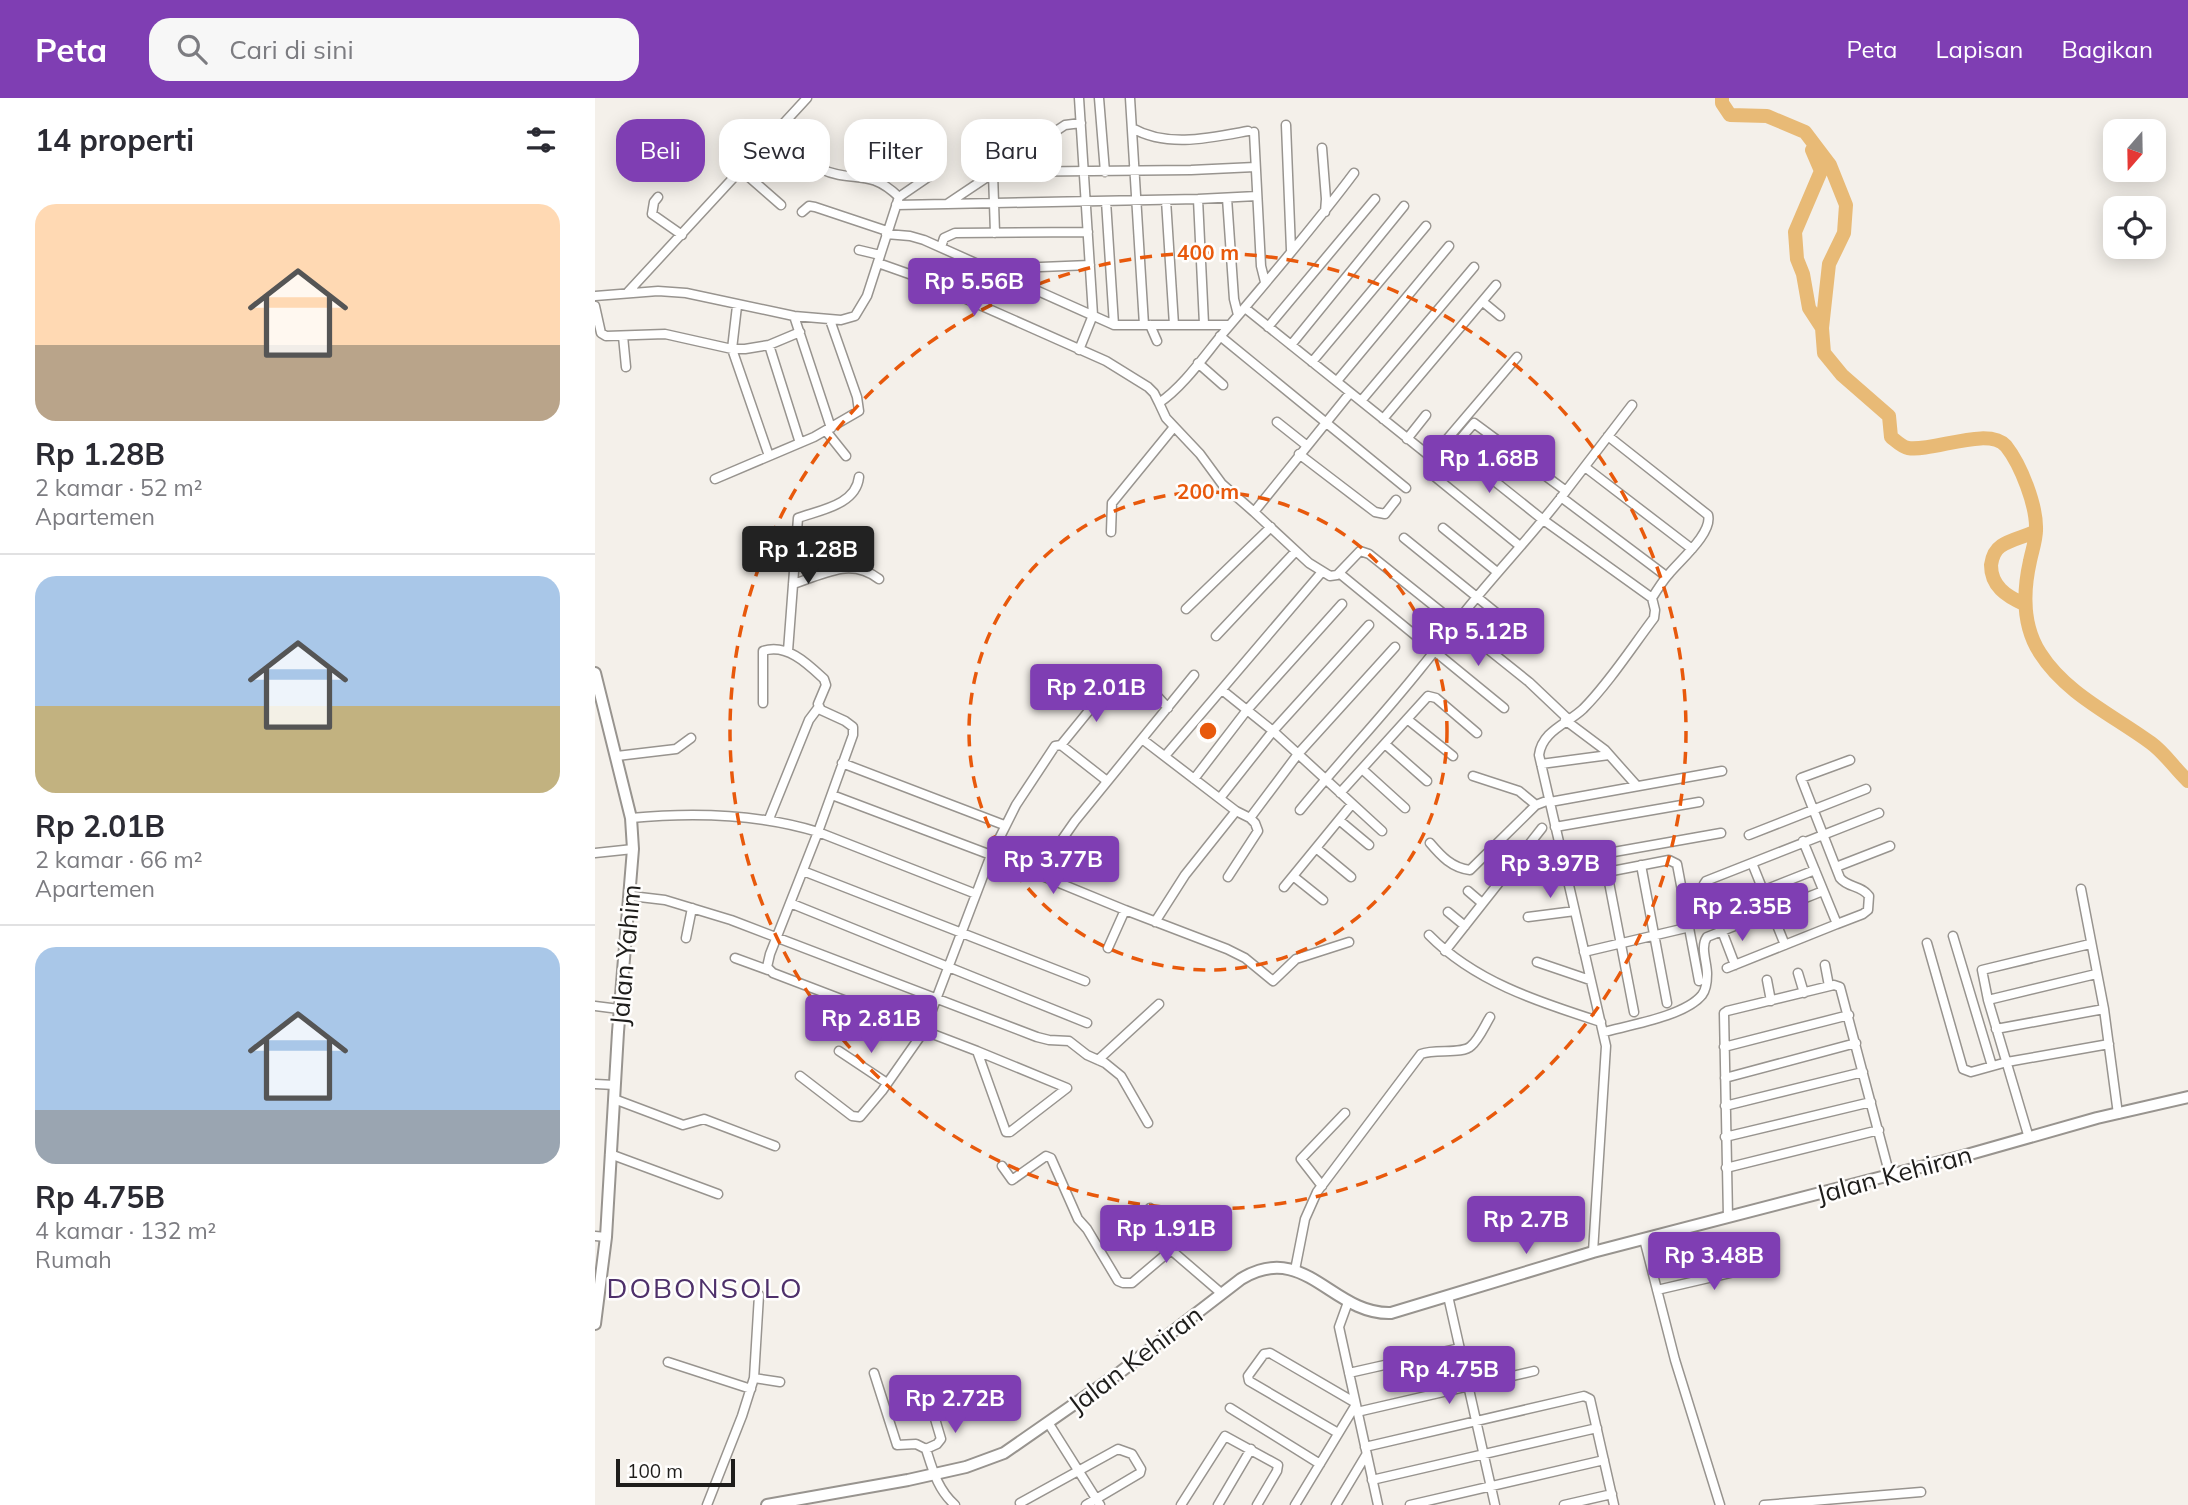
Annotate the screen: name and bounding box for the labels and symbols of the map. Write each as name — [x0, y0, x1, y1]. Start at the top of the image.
north arrow — [2103, 119, 2167, 182]
text: 400 m — [1177, 239, 1239, 265]
pin: Rp 5.56B — [902, 258, 1046, 318]
pin: Rp 1.68B — [1417, 436, 1561, 495]
text: 200 m — [1177, 478, 1239, 504]
pin: Rp 1.28B — [736, 526, 880, 586]
pin: Rp 5.12B — [1406, 608, 1550, 668]
pin: Rp 2.01B — [1024, 664, 1168, 724]
centre of rings — [1196, 719, 1220, 743]
pin: Rp 3.77B — [981, 836, 1125, 896]
pin: Rp 3.97B — [1478, 840, 1622, 900]
street label: Jalan Yahim — [602, 883, 648, 1027]
pin: Rp 2.35B — [1670, 884, 1814, 943]
pin: Rp 2.81B — [799, 996, 943, 1055]
street label: Jalan Kehiran — [1813, 1137, 1975, 1211]
pin: Rp 2.7B — [1461, 1196, 1591, 1256]
pin: Rp 1.91B — [1094, 1206, 1238, 1265]
pin: Rp 3.48B — [1642, 1232, 1786, 1292]
district label: DOBONSOLO — [606, 1270, 804, 1305]
street label: Jalan Kehiran — [1061, 1298, 1209, 1420]
pin: Rp 4.75B — [1377, 1346, 1521, 1406]
pin: Rp 2.72B — [883, 1376, 1027, 1435]
scale bar — [616, 1456, 735, 1488]

